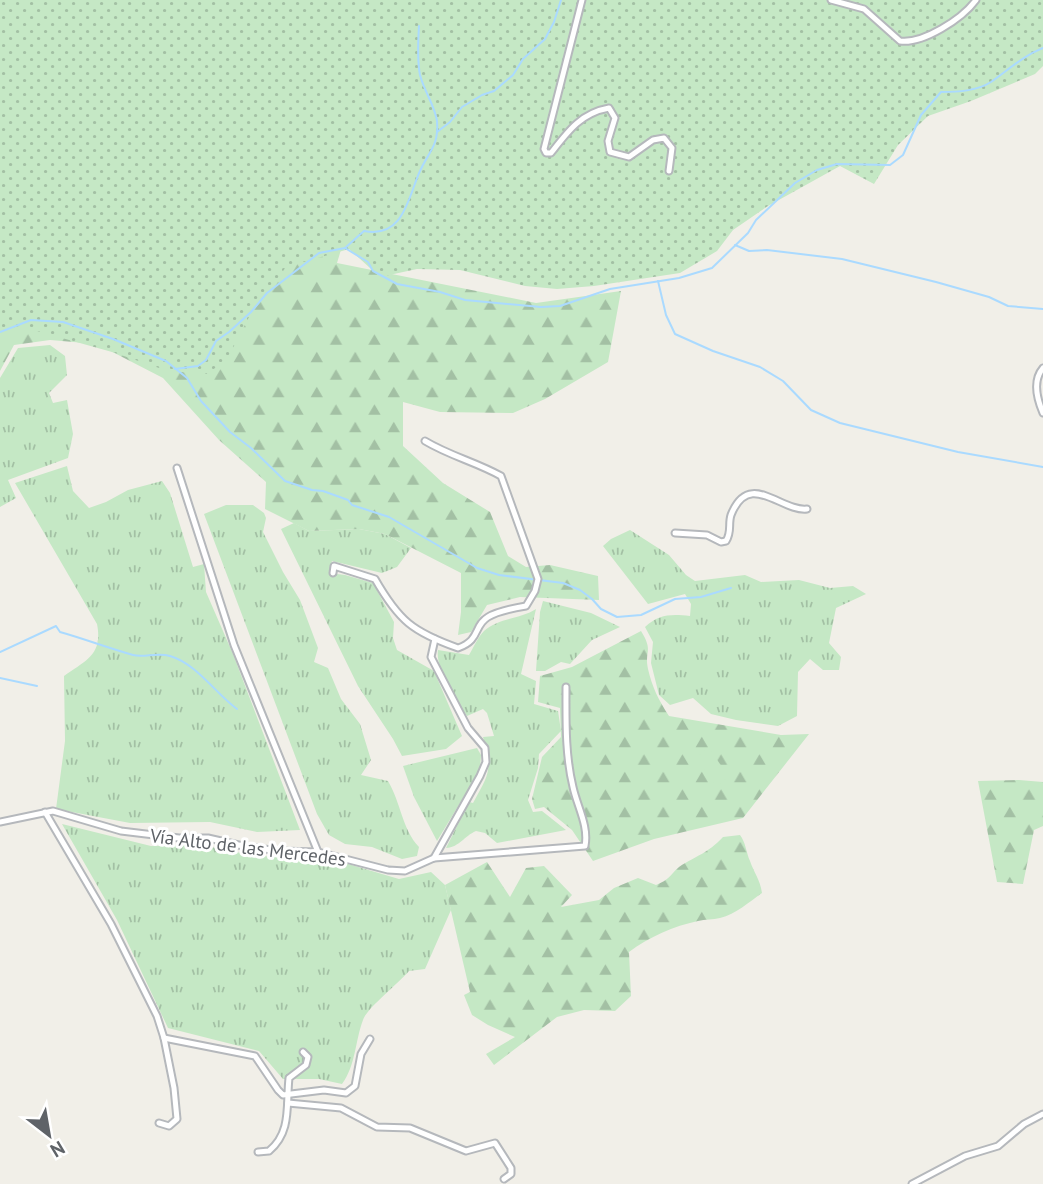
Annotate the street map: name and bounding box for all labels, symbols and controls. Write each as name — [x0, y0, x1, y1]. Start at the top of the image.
street label: Vía Alto de las Mercedes — [148, 823, 347, 871]
north arrow — [14, 1100, 84, 1170]
text: N — [46, 1136, 69, 1163]

